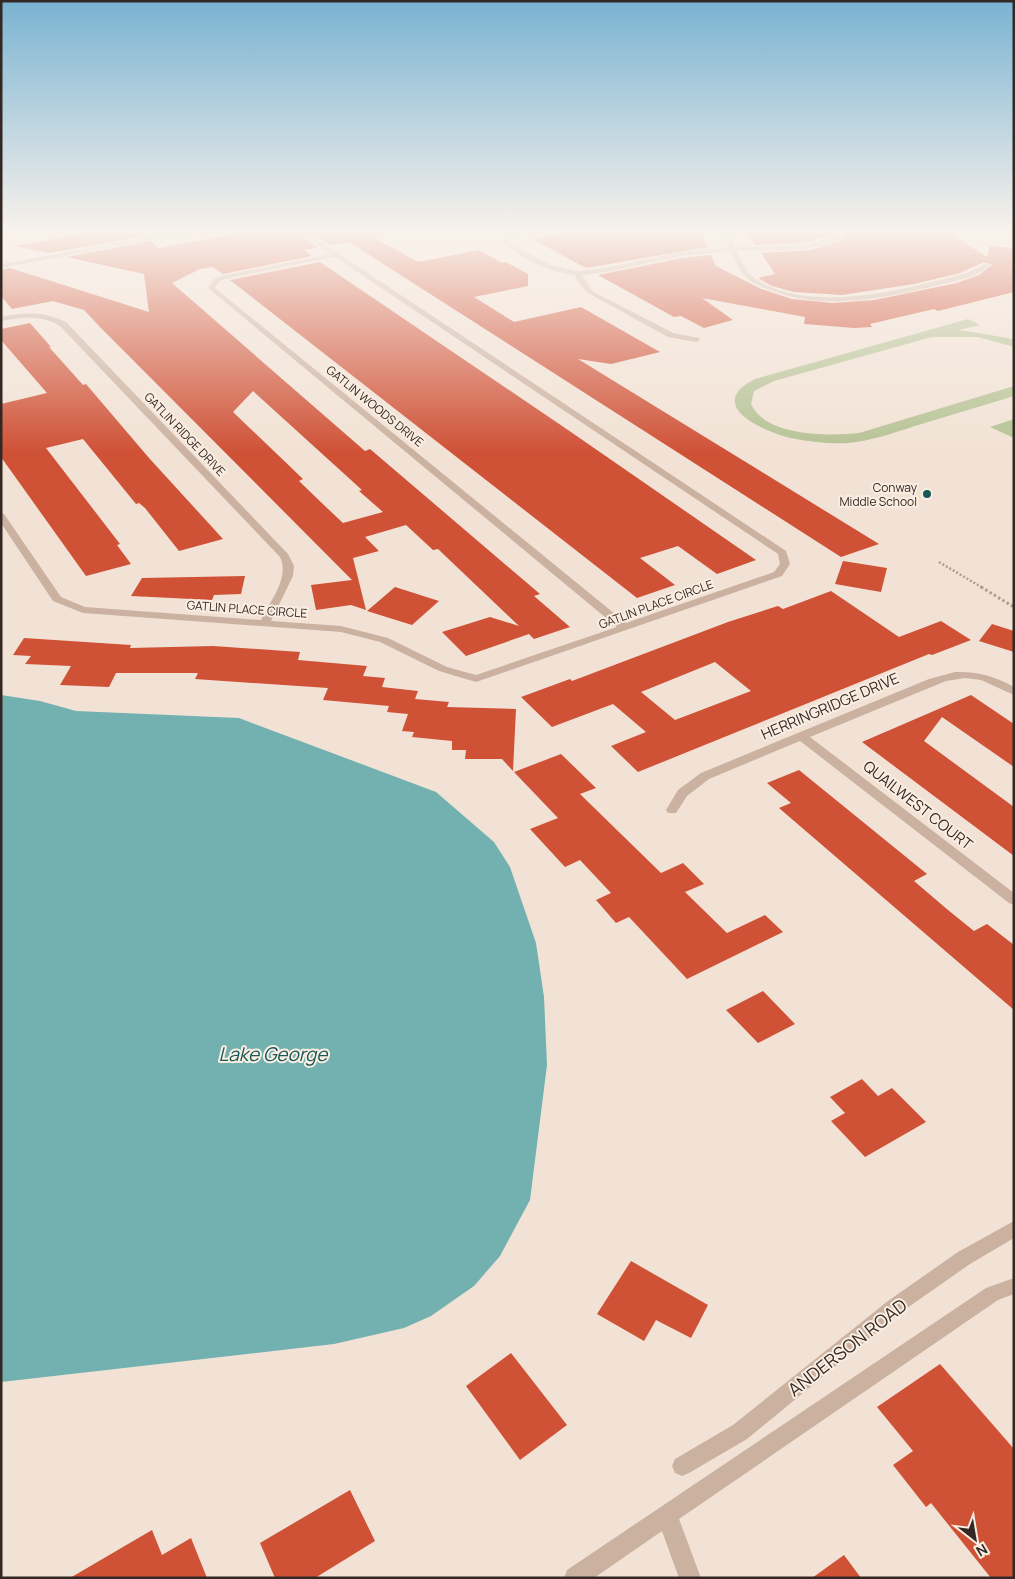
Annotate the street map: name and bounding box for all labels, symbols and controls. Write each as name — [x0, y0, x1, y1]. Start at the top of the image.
street label: GATLIN WOODS DRIVE — [323, 361, 427, 451]
street label: GATLIN RIDGE DRIVE — [141, 388, 230, 480]
place label: Conway Middle School — [840, 479, 918, 510]
marker: Conway Middle School — [921, 488, 933, 500]
street label: GATLIN PLACE CIRCLE — [596, 575, 716, 633]
street label: GATLIN PLACE CIRCLE — [186, 596, 308, 622]
street label: HERRINGRIDGE DRIVE — [758, 667, 902, 745]
street label: QUAILWEST COURT — [859, 756, 977, 855]
water label: Lake George — [219, 1041, 329, 1067]
street label: ANDERSON ROAD — [782, 1293, 912, 1401]
north arrow — [950, 1514, 1000, 1564]
text: N — [973, 1540, 991, 1561]

